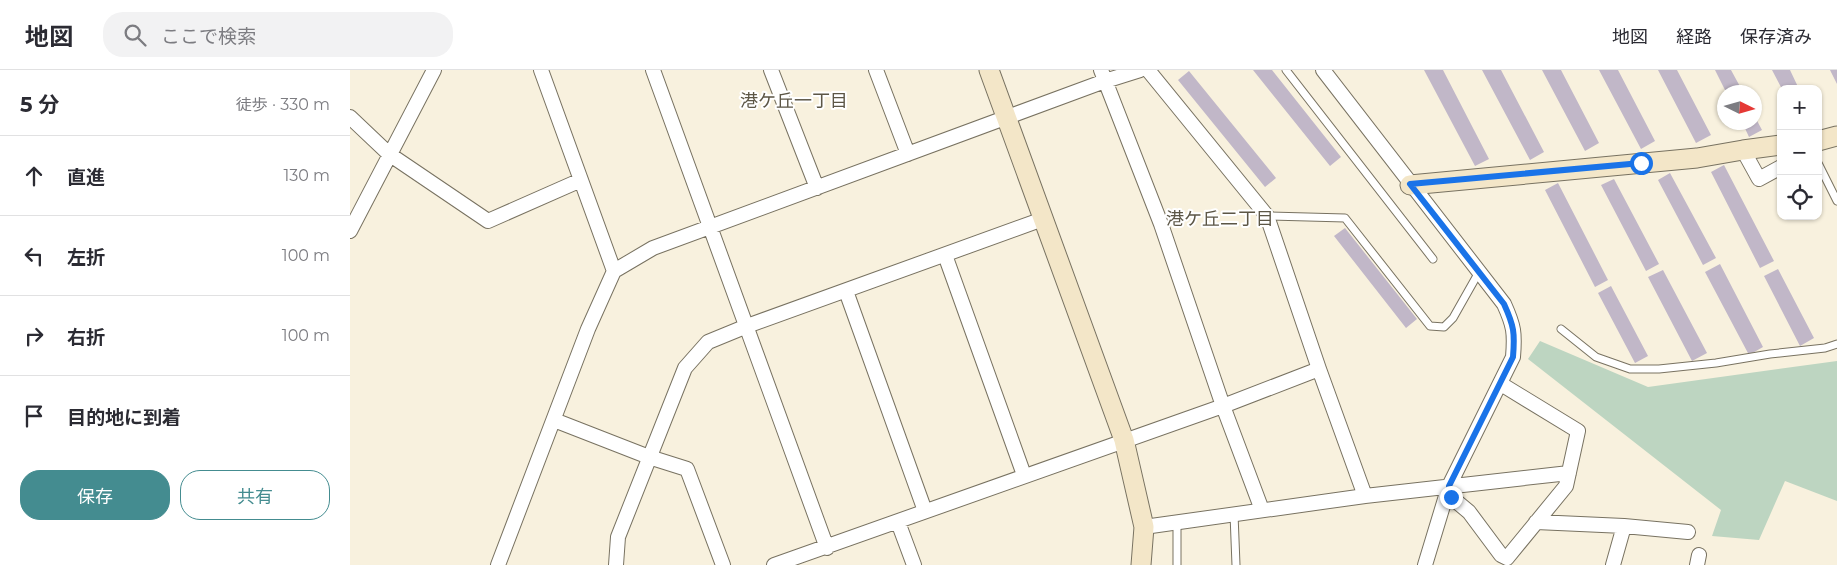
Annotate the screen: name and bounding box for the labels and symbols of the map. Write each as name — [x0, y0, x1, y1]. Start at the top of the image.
north arrow — [1717, 85, 1762, 130]
district label: 港ケ丘一丁目 — [740, 90, 848, 112]
route start — [1630, 152, 1653, 175]
district label: 港ケ丘二丁目 — [1166, 208, 1274, 230]
route end — [1440, 486, 1463, 509]

